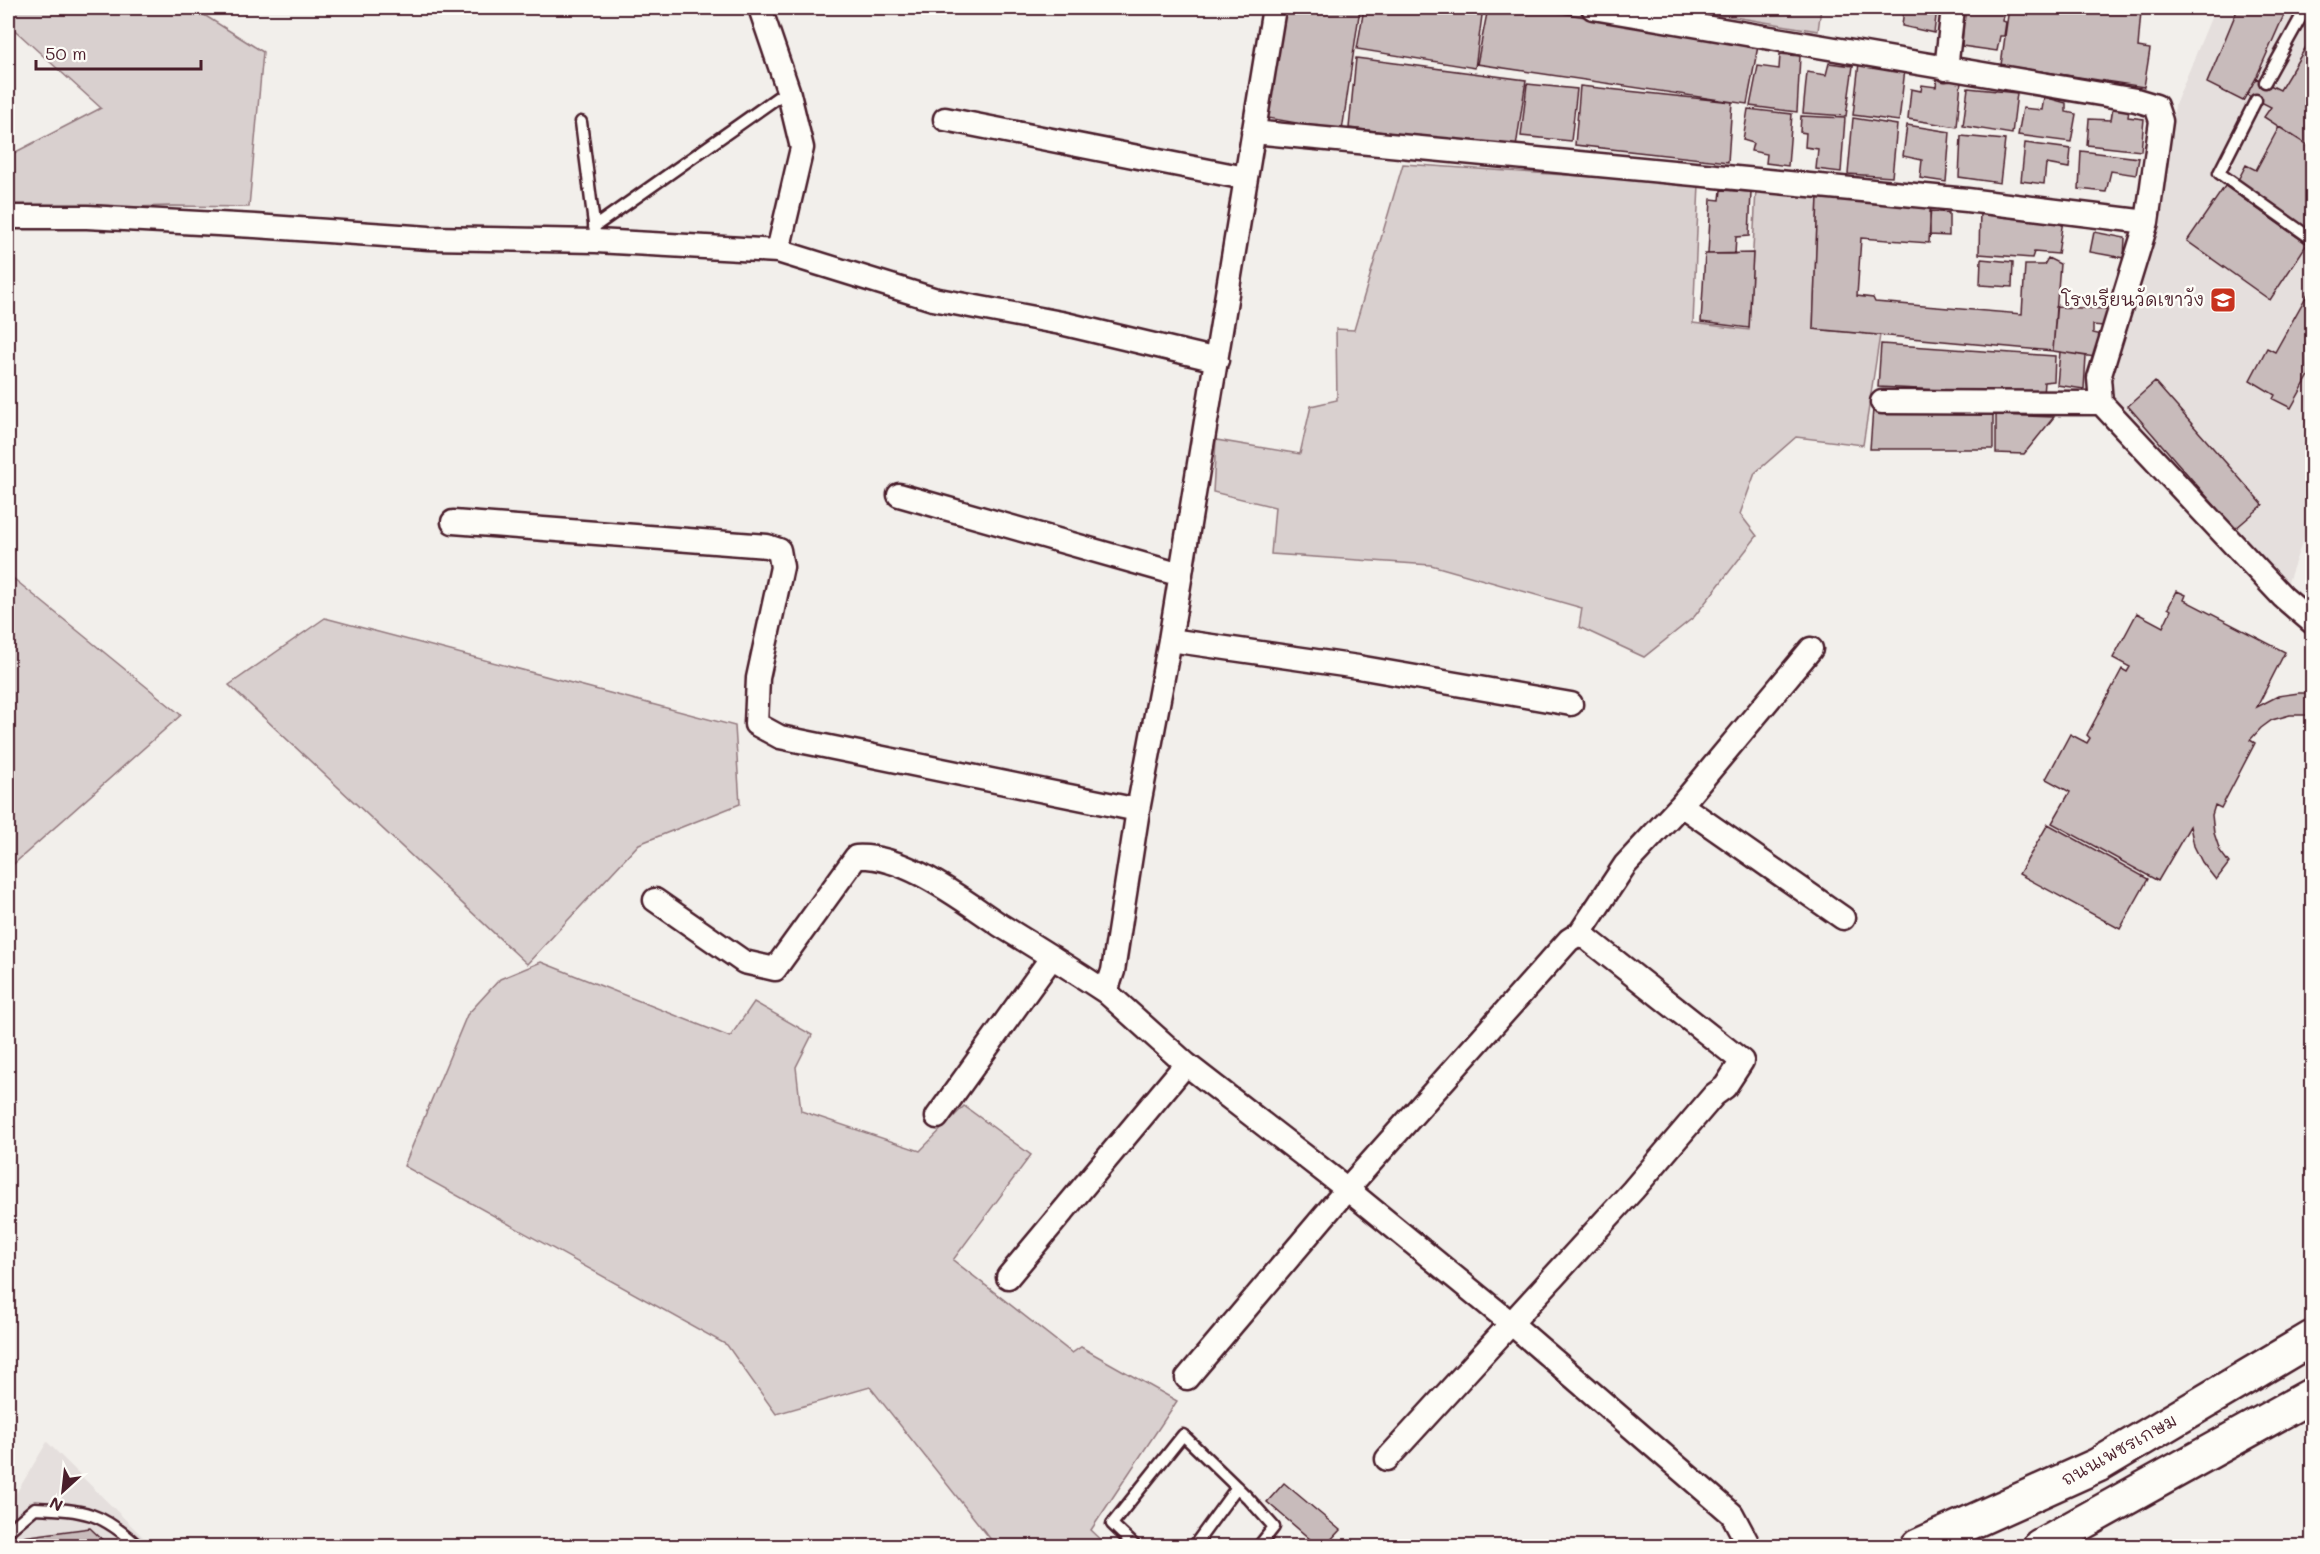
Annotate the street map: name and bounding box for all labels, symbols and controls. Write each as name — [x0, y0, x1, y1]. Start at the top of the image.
scale bar — [36, 33, 201, 71]
text: 50 m — [45, 41, 87, 65]
school or university icon: โรงเรียนวัดเขาวัง — [2208, 285, 2238, 315]
place label: โรงเรียนวัดเขาวัง — [2060, 287, 2204, 311]
street label: ถนนเพชรเกษม — [2056, 1407, 2181, 1491]
north arrow — [33, 1461, 93, 1521]
text: N — [46, 1493, 66, 1517]

